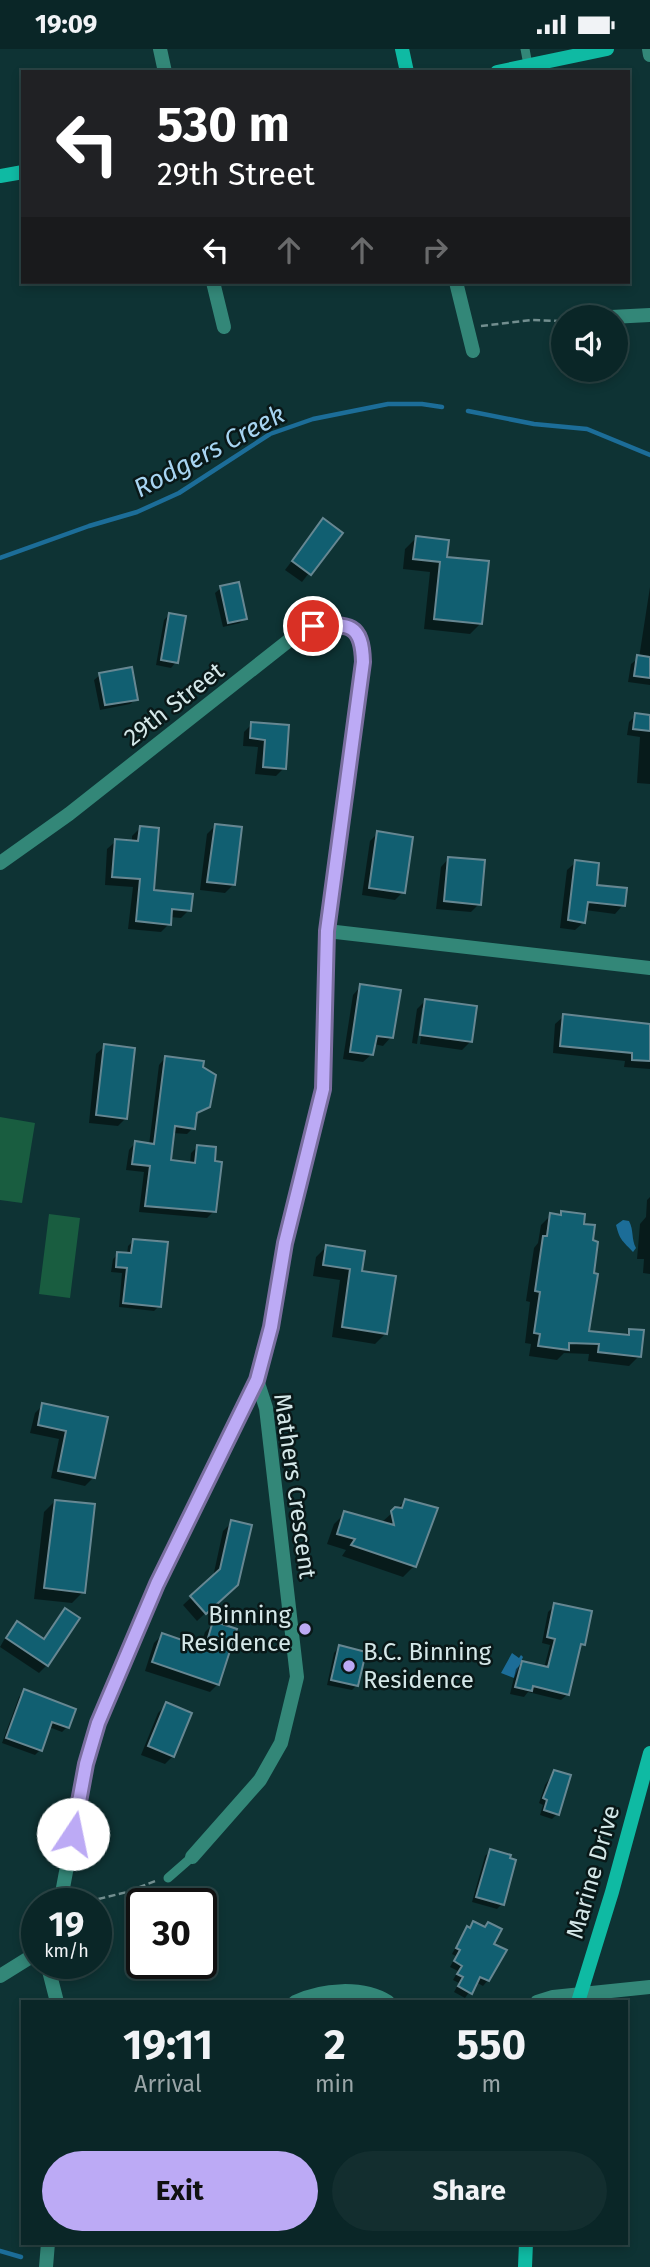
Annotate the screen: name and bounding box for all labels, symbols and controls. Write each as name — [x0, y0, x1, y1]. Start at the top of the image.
text: 19:09 — [35, 9, 97, 40]
text: 530 m — [157, 95, 290, 154]
icon: left — [42, 98, 133, 189]
text: 29th Street — [157, 155, 315, 193]
icon: left — [197, 231, 235, 269]
icon: ahead — [270, 231, 308, 269]
icon: ahead — [343, 231, 381, 269]
icon: right — [416, 231, 454, 269]
map controls — [551, 305, 628, 382]
button: sound — [551, 305, 628, 382]
water label: Rodgers Creek — [129, 399, 290, 504]
pin — [283, 596, 343, 656]
icon: arrive — [294, 607, 332, 645]
street label: 29th Street — [119, 656, 230, 751]
street label: Mathers Crescent — [268, 1392, 322, 1581]
place label: Binning Residence — [180, 1601, 292, 1657]
marker: Binning Residence — [297, 1621, 313, 1637]
place label: B.C. Binning Residence — [363, 1638, 492, 1694]
marker: B.C. Binning Residence — [341, 1658, 357, 1674]
position arrow — [36, 1797, 110, 1871]
street label: Marine Drive — [561, 1802, 625, 1942]
speed limit sign: 30 — [126, 1888, 217, 1979]
text: 19 — [49, 1903, 84, 1945]
text: km/h — [44, 1940, 89, 1962]
text: 19:11 — [123, 2020, 213, 2070]
text: 2 — [324, 2020, 346, 2070]
text: 550 — [457, 2020, 526, 2070]
text: Arrival — [134, 2070, 202, 2098]
text: min — [315, 2070, 355, 2098]
text: m — [481, 2070, 501, 2098]
button: Exit — [42, 2151, 318, 2231]
button: Share — [332, 2151, 607, 2231]

